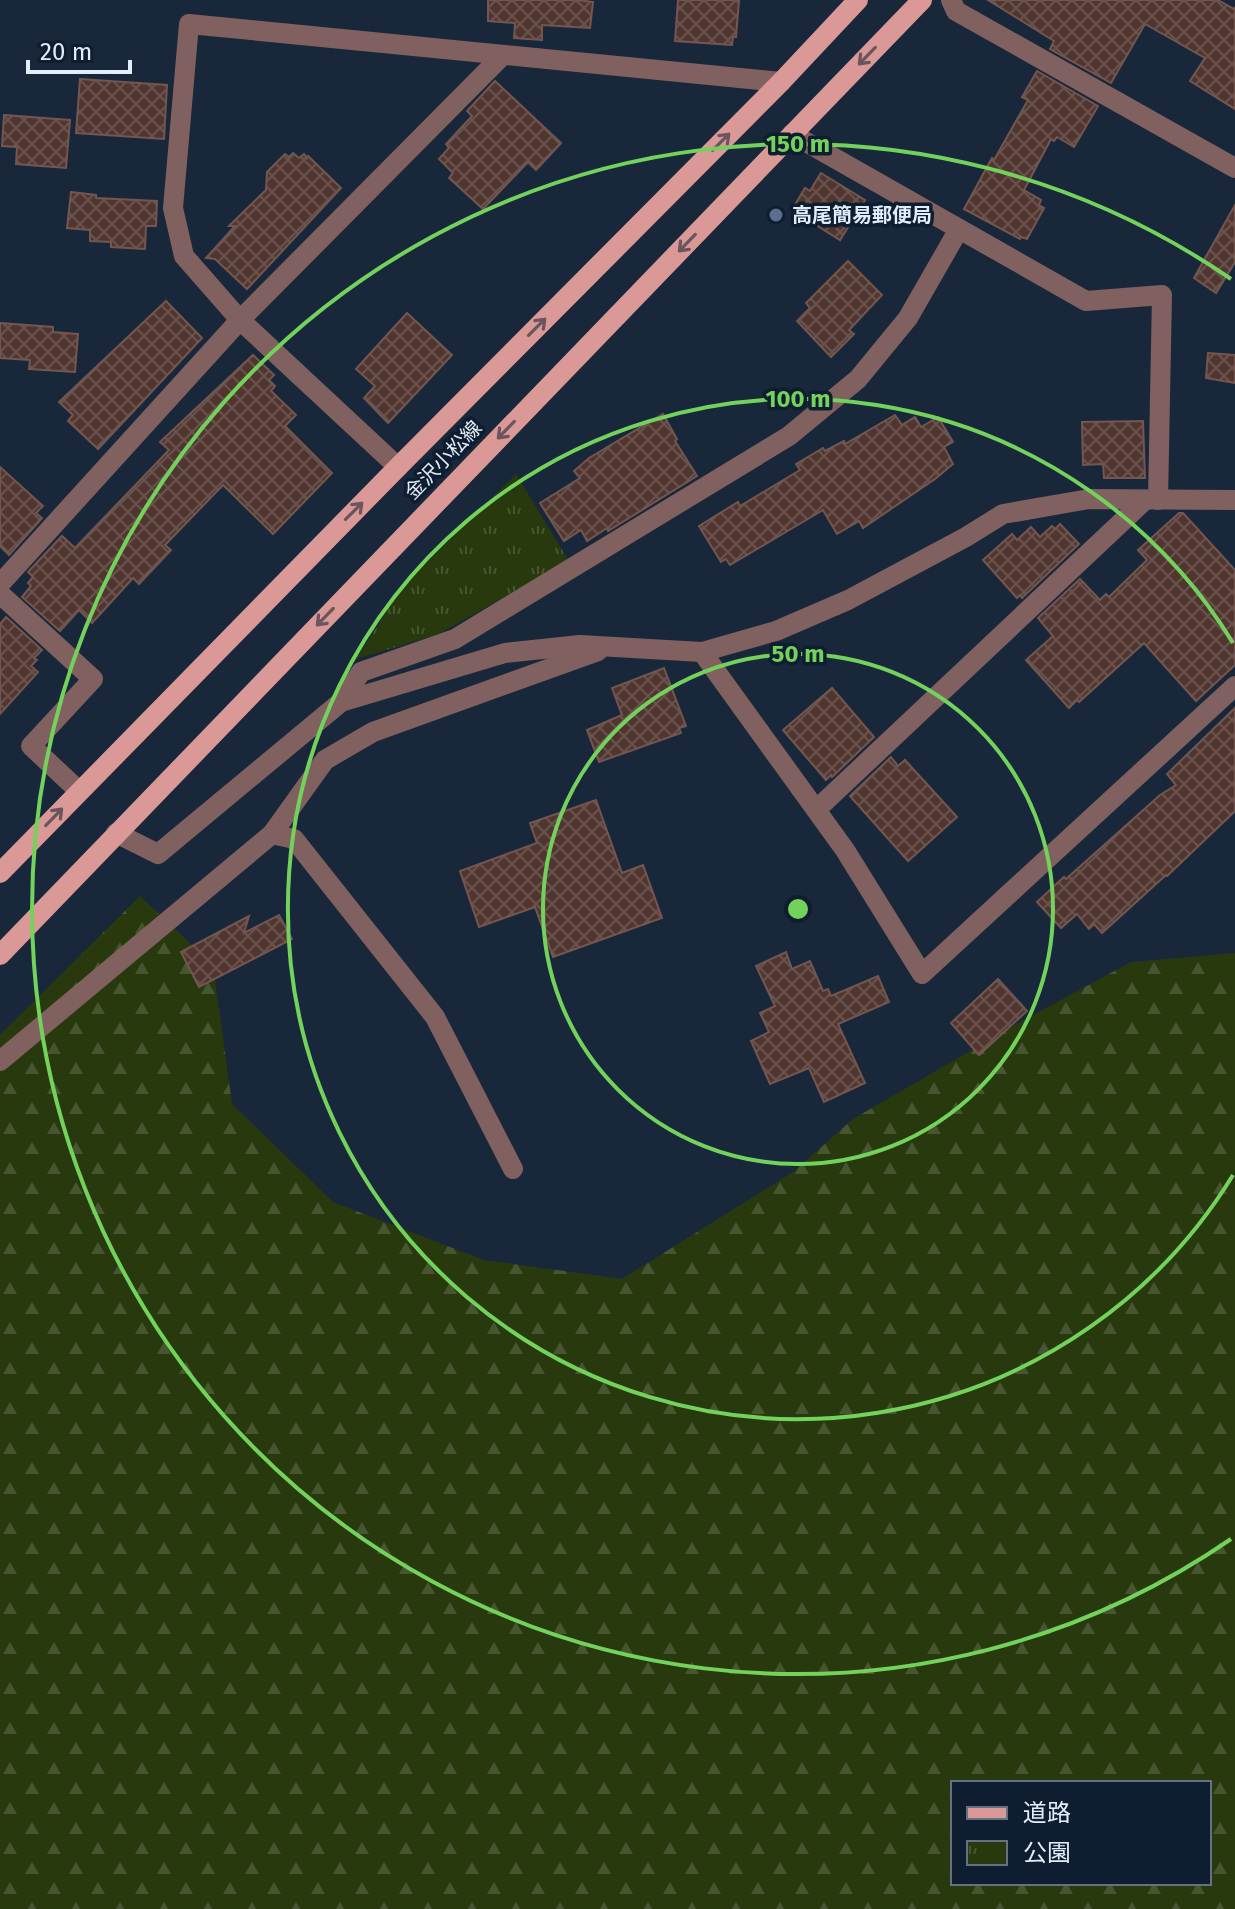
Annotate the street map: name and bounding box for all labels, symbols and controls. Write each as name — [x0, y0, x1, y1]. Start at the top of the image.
scale bar — [28, 24, 130, 74]
text: 20 m — [40, 38, 92, 66]
one-way arrow — [858, 46, 877, 66]
text: 150 m — [766, 130, 830, 158]
one-way arrow — [711, 133, 730, 152]
place label: 高尾簡易郵便局 — [792, 203, 932, 227]
marker: 高尾簡易郵便局 — [767, 206, 785, 224]
one-way arrow — [677, 233, 696, 253]
one-way arrow — [527, 317, 547, 336]
text: 100 m — [765, 385, 831, 413]
street label: 金沢小松線 — [400, 416, 486, 504]
one-way arrow — [497, 420, 516, 439]
one-way arrow — [344, 502, 363, 521]
one-way arrow — [316, 607, 335, 627]
text: 50 m — [772, 640, 824, 668]
one-way arrow — [45, 807, 63, 827]
centre of rings — [784, 895, 812, 923]
legend — [951, 1781, 1211, 1885]
text: 道路 — [1023, 1799, 1071, 1827]
text: 公園 — [1023, 1839, 1071, 1867]

